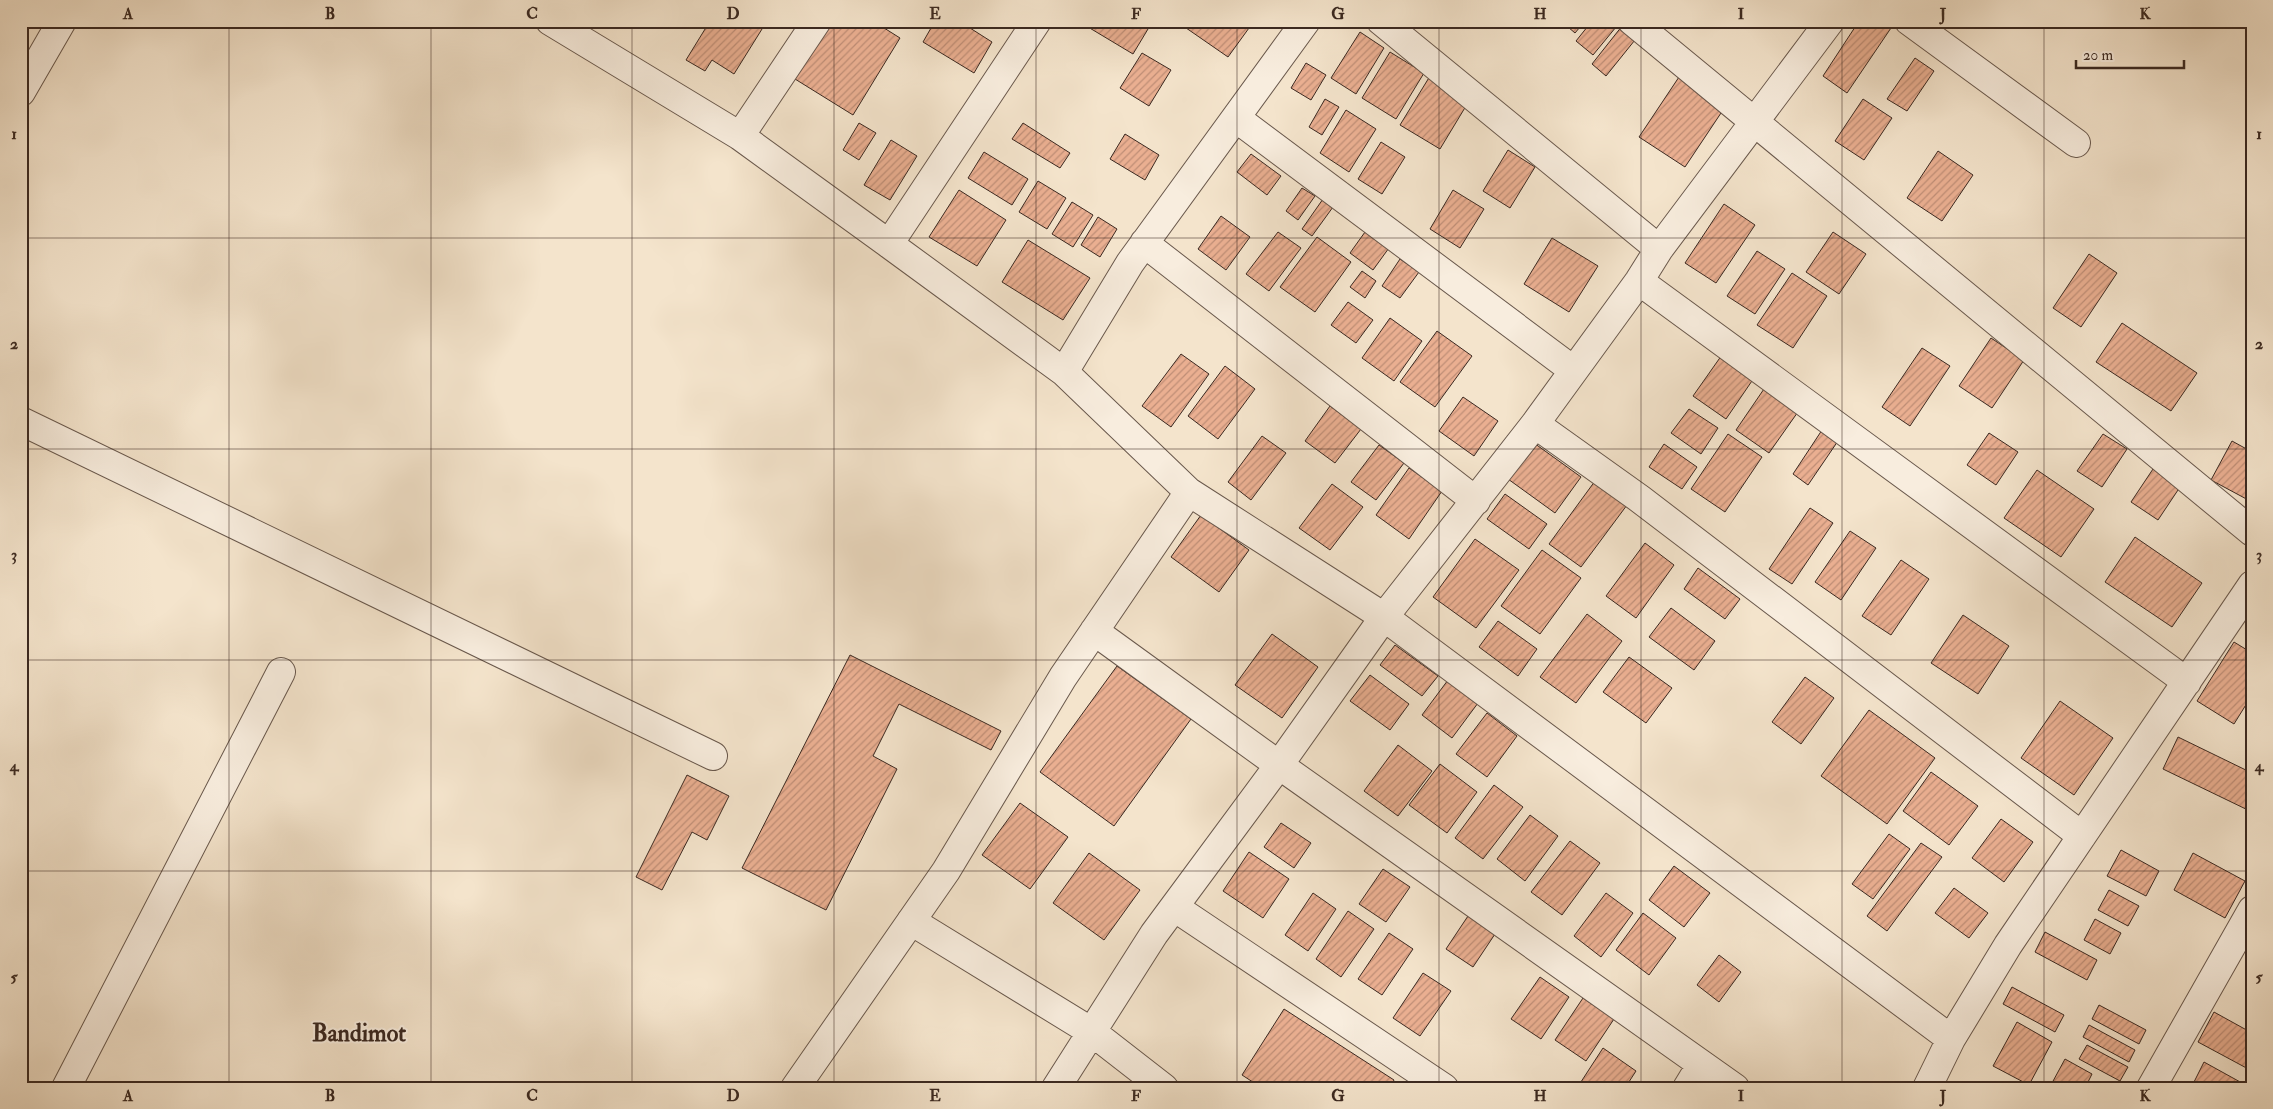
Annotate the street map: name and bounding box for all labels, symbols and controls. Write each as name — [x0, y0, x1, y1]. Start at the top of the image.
text: A — [122, 4, 134, 24]
text: B — [325, 4, 335, 24]
text: C — [526, 4, 538, 24]
text: D — [726, 4, 740, 24]
text: E — [929, 4, 941, 24]
text: F — [1131, 4, 1141, 24]
text: G — [1331, 4, 1345, 24]
text: H — [1533, 4, 1547, 24]
text: I — [1738, 4, 1745, 24]
text: J — [1939, 4, 1947, 25]
text: K — [2139, 4, 2151, 24]
scale bar — [2076, 38, 2183, 70]
text: 20 m — [2083, 46, 2113, 65]
text: 1 — [11, 124, 17, 144]
text: 1 — [2256, 124, 2262, 144]
text: 2 — [10, 334, 18, 354]
text: 2 — [2255, 334, 2263, 354]
text: 3 — [11, 545, 17, 565]
text: 3 — [2256, 545, 2262, 565]
text: 4 — [9, 756, 20, 776]
text: 4 — [2254, 756, 2265, 776]
text: 5 — [10, 967, 18, 987]
text: 5 — [2255, 967, 2263, 987]
district label: Bandimot — [312, 1018, 406, 1049]
text: A — [122, 1086, 134, 1106]
text: B — [325, 1086, 335, 1106]
text: C — [526, 1086, 538, 1106]
text: D — [726, 1086, 740, 1106]
text: E — [929, 1086, 941, 1106]
text: F — [1131, 1086, 1141, 1106]
text: G — [1331, 1086, 1345, 1106]
text: H — [1533, 1086, 1547, 1106]
text: I — [1738, 1086, 1745, 1106]
text: J — [1939, 1086, 1947, 1107]
text: K — [2139, 1086, 2151, 1106]

